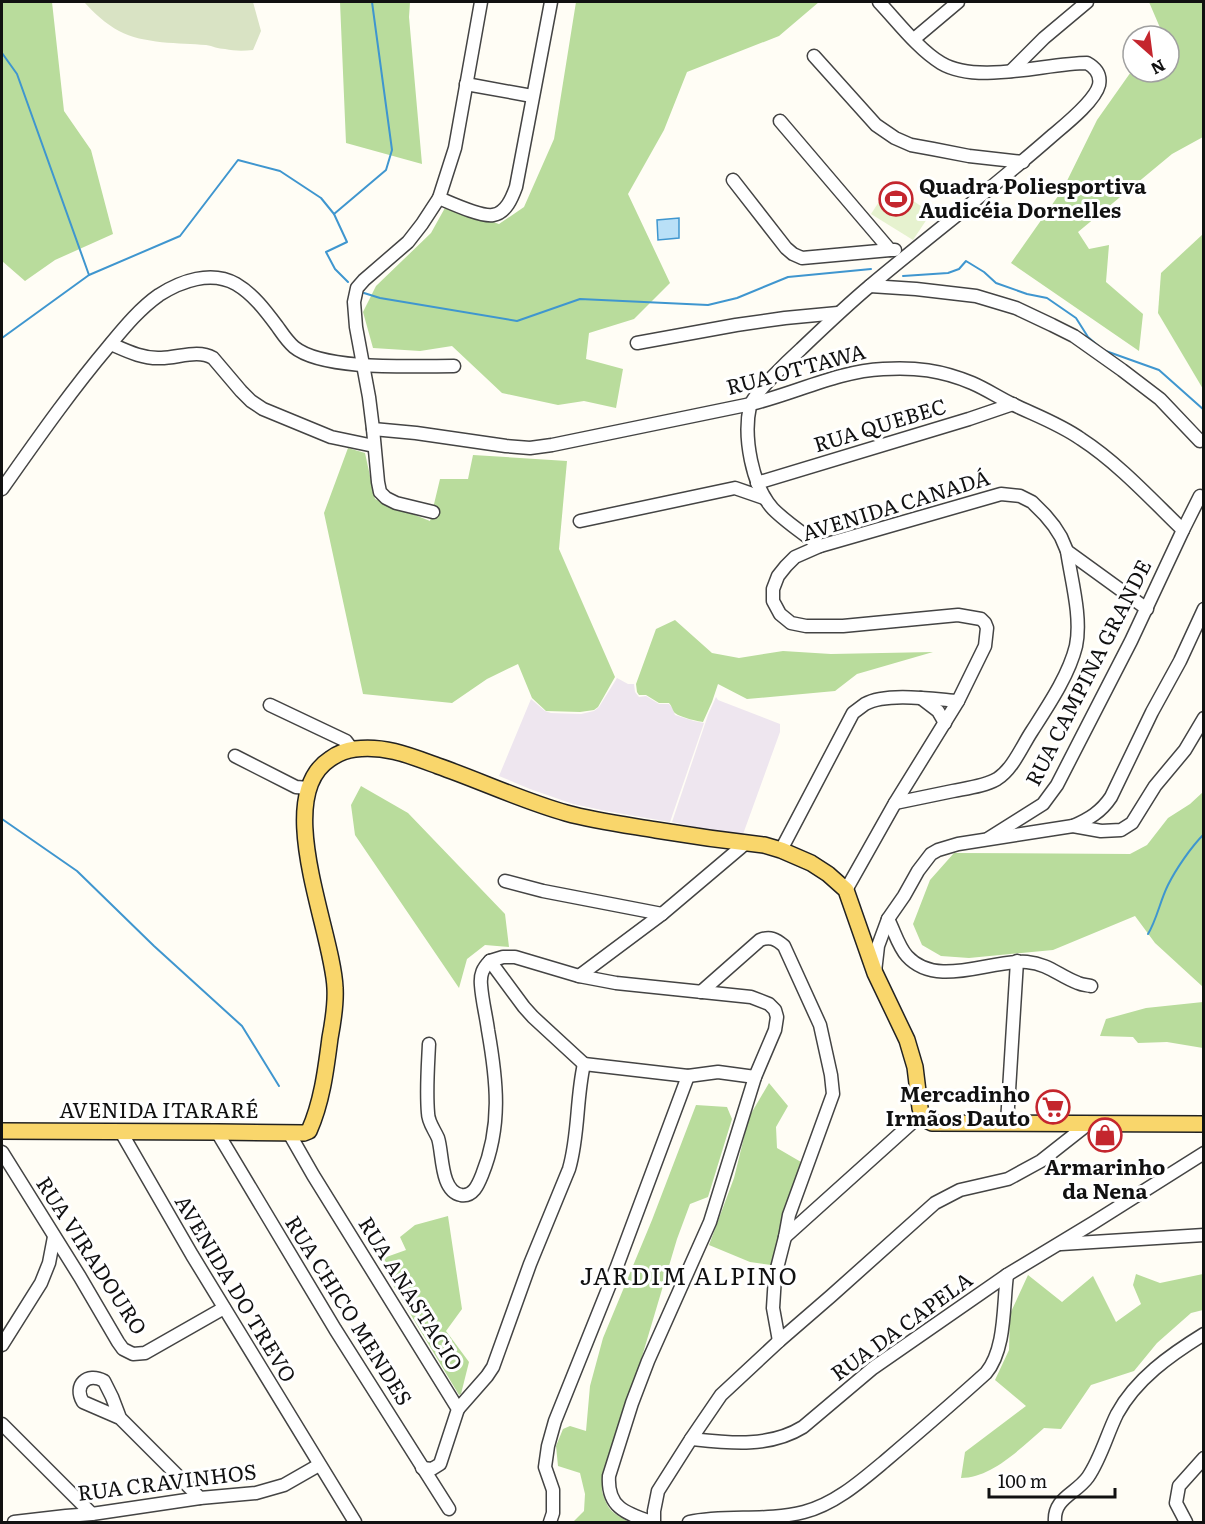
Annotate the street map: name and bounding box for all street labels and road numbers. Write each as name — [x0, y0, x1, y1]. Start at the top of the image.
street label: RUA OTTAWA — [722, 334, 869, 401]
street label: RUA QUEBEC — [809, 389, 949, 459]
street label: AVENIDA CANADÁ — [798, 460, 994, 547]
street label: RUA CAMPINA GRANDE — [1016, 553, 1157, 791]
street label: AVENIDA ITARARÉ — [59, 1093, 259, 1124]
street label: RUA VIRADOURO — [30, 1169, 156, 1340]
street label: AVENIDA DO TREVO — [169, 1188, 305, 1387]
street label: RUA CHICO MENDES — [279, 1209, 421, 1411]
street label: RUA ANASTACIO — [352, 1210, 472, 1376]
street label: RUA DA CAPELA — [823, 1263, 978, 1387]
street label: RUA CRAVINHOS — [76, 1454, 258, 1507]

